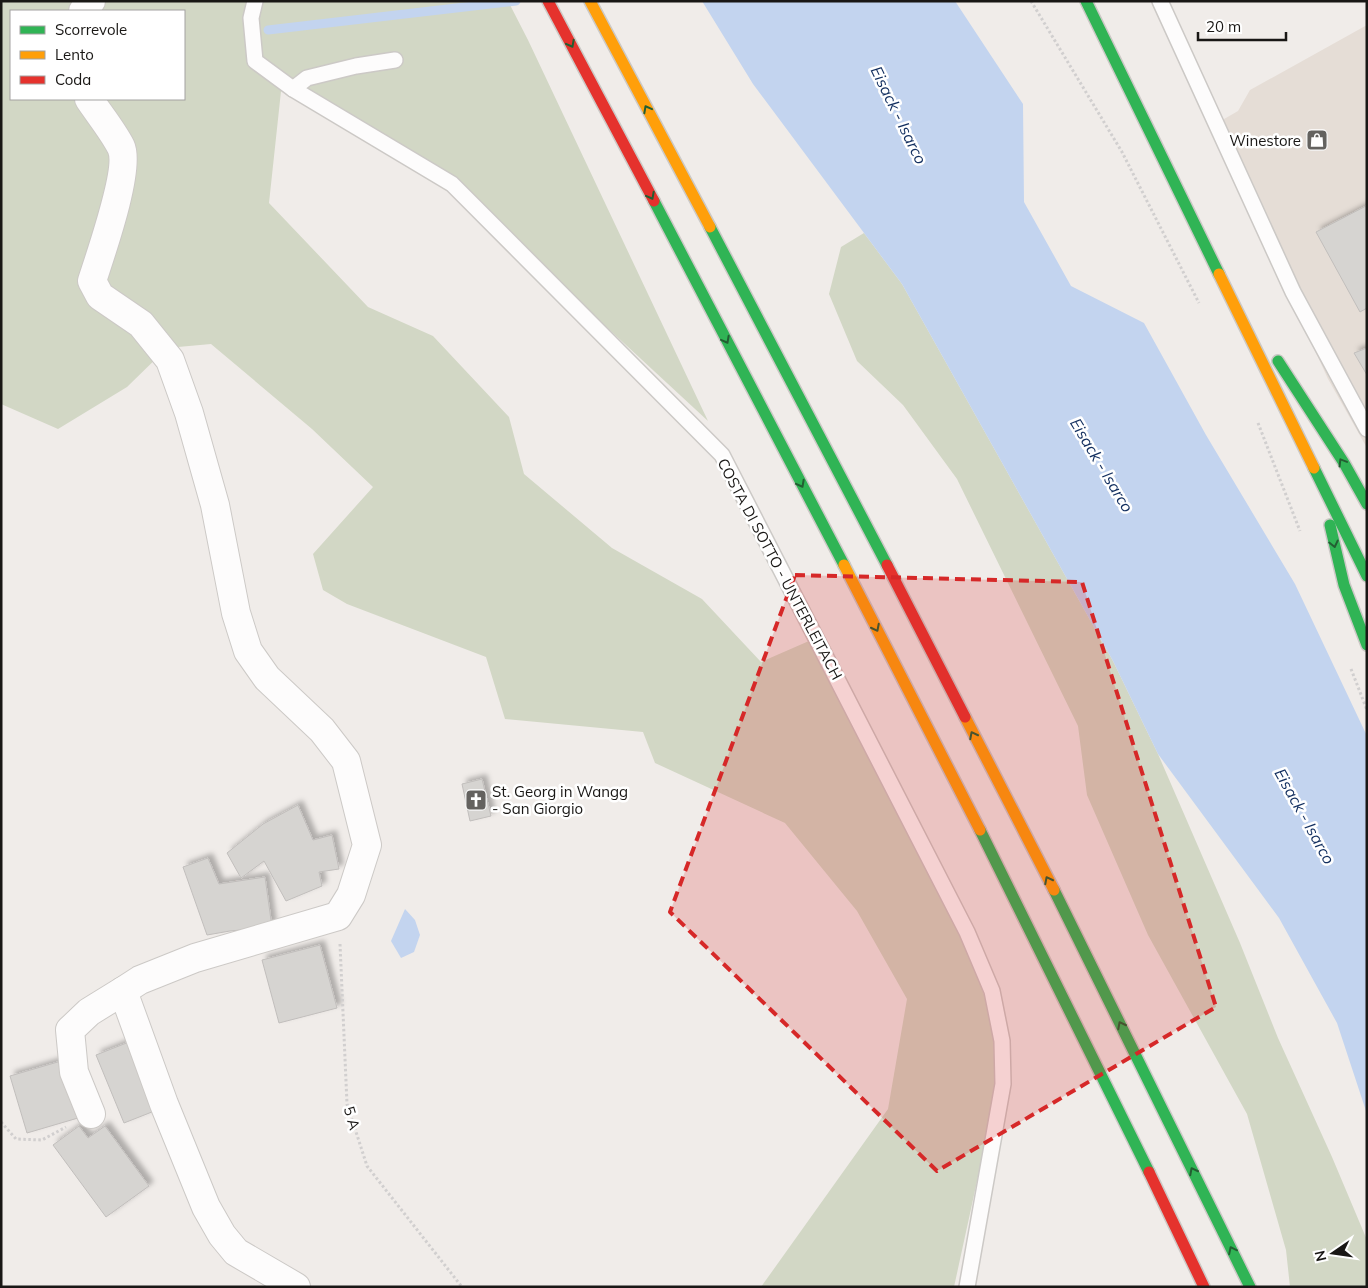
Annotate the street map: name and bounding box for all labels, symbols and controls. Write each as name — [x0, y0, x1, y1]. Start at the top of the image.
legend — [10, 10, 185, 100]
scale bar — [1198, 10, 1286, 42]
text: 20 m — [1206, 17, 1241, 36]
text: Scorrevole — [55, 20, 127, 39]
one-way arrow — [565, 39, 575, 48]
text: Lento — [55, 45, 94, 64]
water label: Eisack - Isarco — [867, 63, 931, 167]
text: Coda — [55, 70, 91, 89]
one-way arrow — [643, 105, 653, 114]
shop icon: Winestore — [1305, 128, 1329, 152]
place label: Winestore — [1229, 131, 1301, 150]
one-way arrow — [645, 190, 655, 199]
one-way arrow — [720, 334, 730, 343]
water label: Eisack - Isarco — [1066, 414, 1138, 516]
street label: COSTA DI SOTTO - UNTERLEITACH — [713, 455, 847, 683]
one-way arrow — [1339, 458, 1349, 467]
one-way arrow — [795, 478, 805, 487]
one-way arrow — [1329, 540, 1339, 549]
one-way arrow — [870, 623, 880, 632]
one-way arrow — [969, 732, 979, 741]
water label: Eisack - Isarco — [1270, 765, 1340, 867]
place label: St. Georg in Wangg - San Giorgio — [492, 782, 628, 818]
church icon: St. Georg in Wangg - San Giorgio — [464, 788, 488, 812]
one-way arrow — [1044, 876, 1054, 885]
one-way arrow — [1117, 1021, 1127, 1030]
street label: 5 A — [340, 1104, 364, 1132]
one-way arrow — [1189, 1167, 1199, 1176]
north arrow — [1308, 1228, 1358, 1278]
one-way arrow — [1229, 1247, 1239, 1256]
text: N — [1310, 1249, 1330, 1263]

